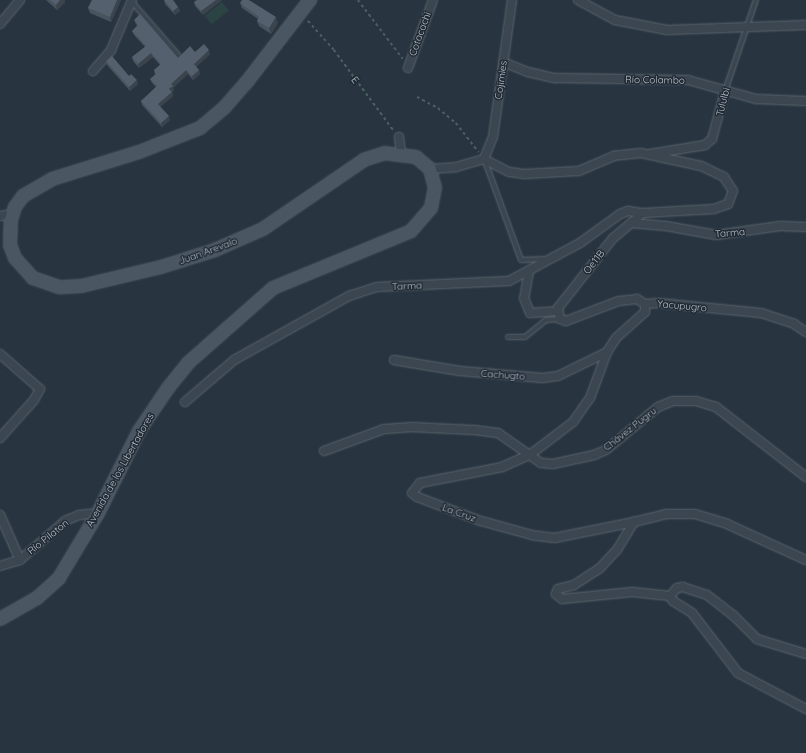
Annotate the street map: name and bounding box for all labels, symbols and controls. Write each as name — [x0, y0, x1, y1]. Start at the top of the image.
street label: Cotacachi — [406, 10, 434, 58]
street label: Cojimies — [492, 60, 510, 100]
street label: Río Colambo — [625, 73, 685, 87]
street label: E — [348, 74, 362, 86]
street label: Tululbi — [714, 86, 732, 118]
street label: Tarma — [714, 226, 746, 240]
street label: Juan Arevalo — [177, 235, 239, 267]
street label: Oe11B — [581, 248, 607, 276]
street label: Tarma — [392, 279, 422, 293]
street label: Yacupugro — [657, 298, 707, 314]
street label: Cachugto — [480, 367, 526, 383]
street label: Chávez Pugru — [601, 405, 659, 453]
street label: Avenida de los Libertadores — [84, 411, 156, 529]
street label: La Cruz — [441, 501, 477, 525]
street label: Río Pilaton — [25, 517, 71, 557]

